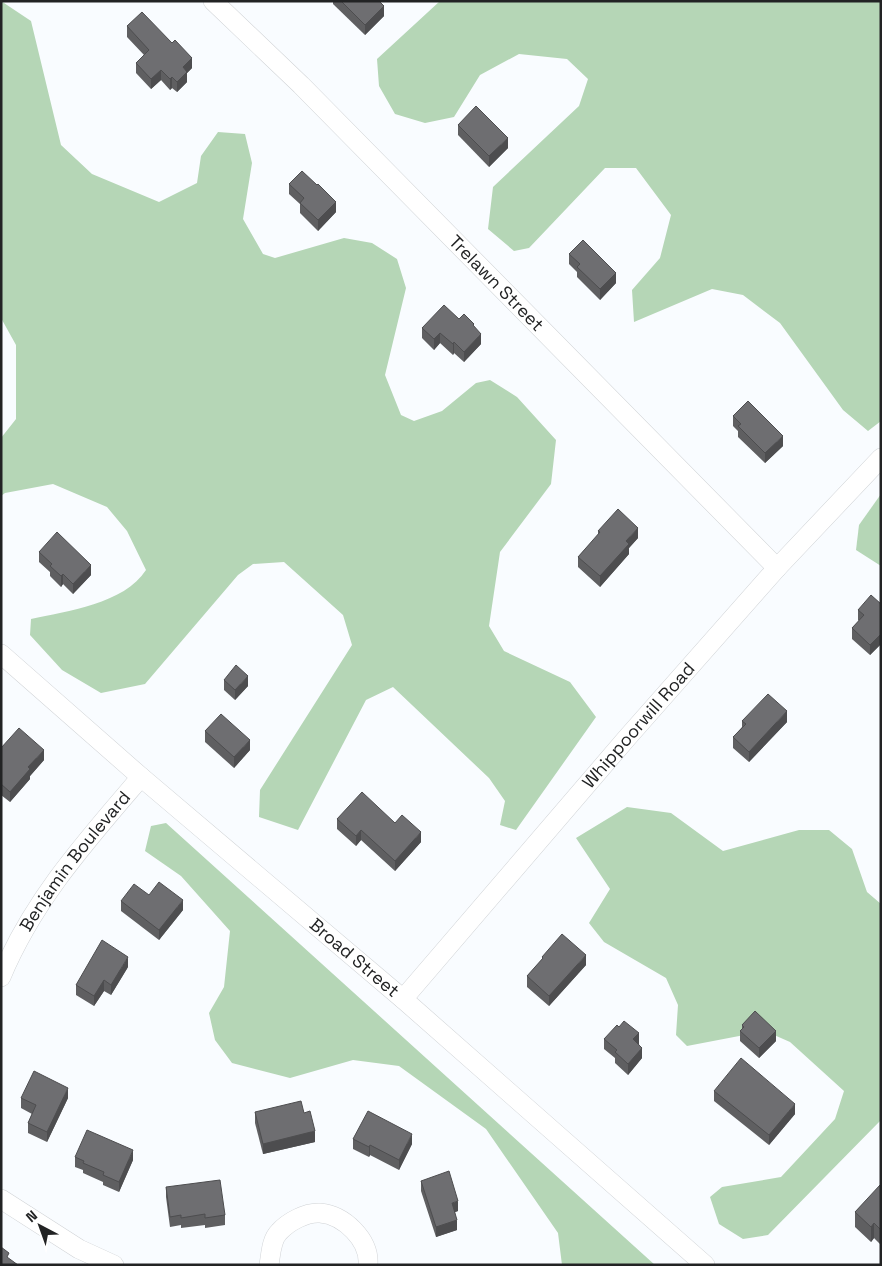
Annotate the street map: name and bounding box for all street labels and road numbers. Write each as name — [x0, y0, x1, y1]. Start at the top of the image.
street label: Trelawn Street — [444, 230, 549, 336]
street label: Whippoorwill Road — [577, 657, 699, 793]
street label: Benjamin Boulevard — [14, 786, 135, 935]
street label: Broad Street — [305, 913, 404, 1002]

